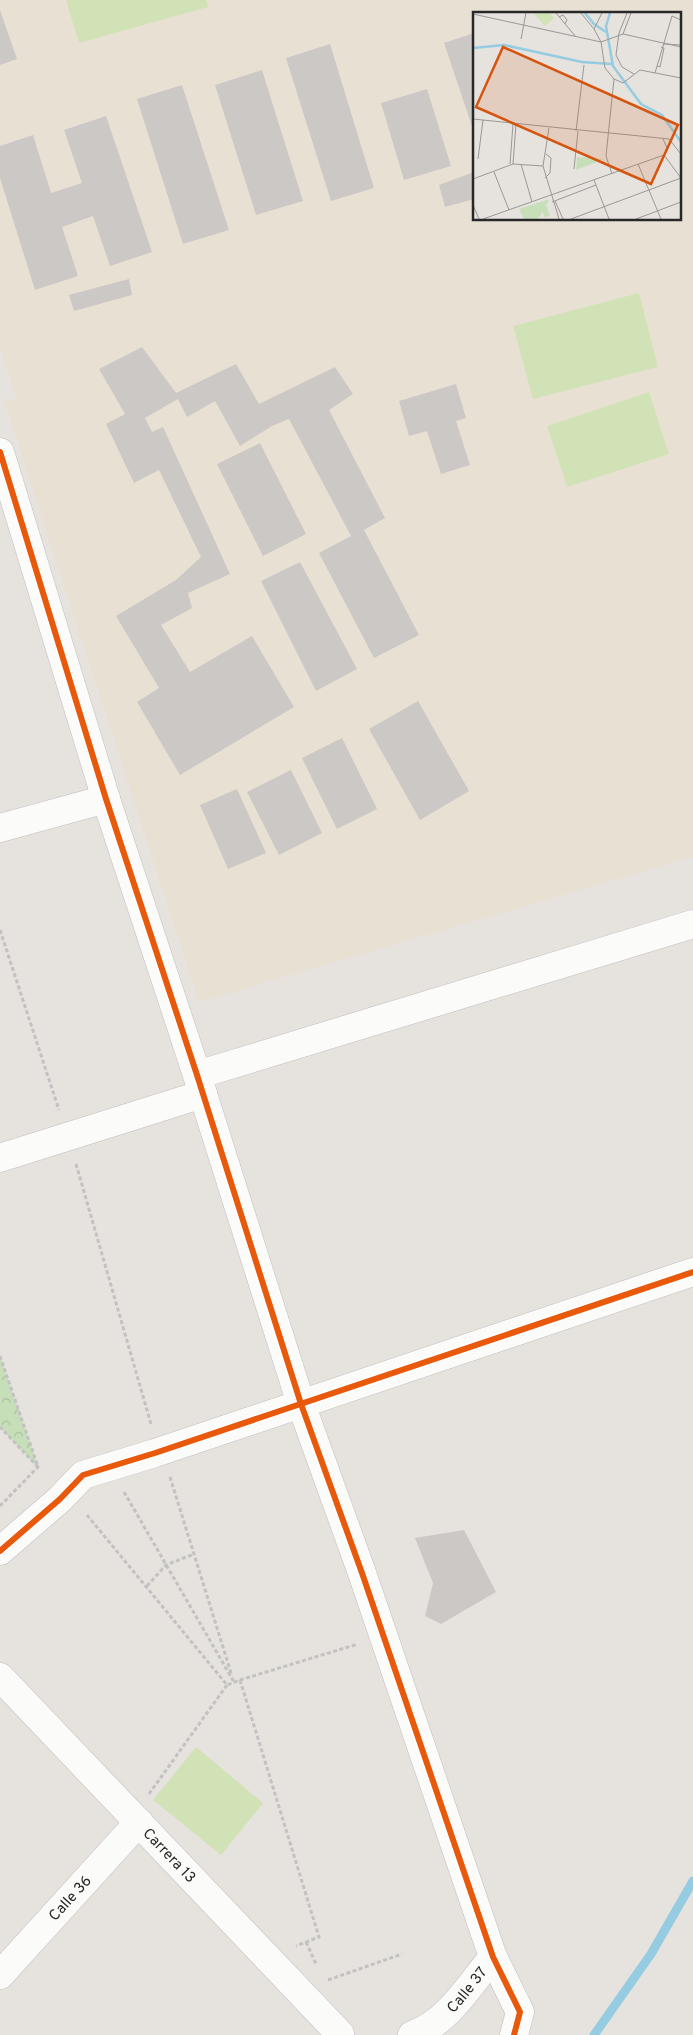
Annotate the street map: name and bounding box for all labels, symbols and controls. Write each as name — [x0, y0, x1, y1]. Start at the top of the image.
inset map — [473, 12, 680, 220]
street label: Carrera 13 — [138, 1825, 199, 1888]
street label: Calle 36 — [45, 1872, 97, 1926]
street label: Calle 37 — [443, 1964, 492, 2018]

